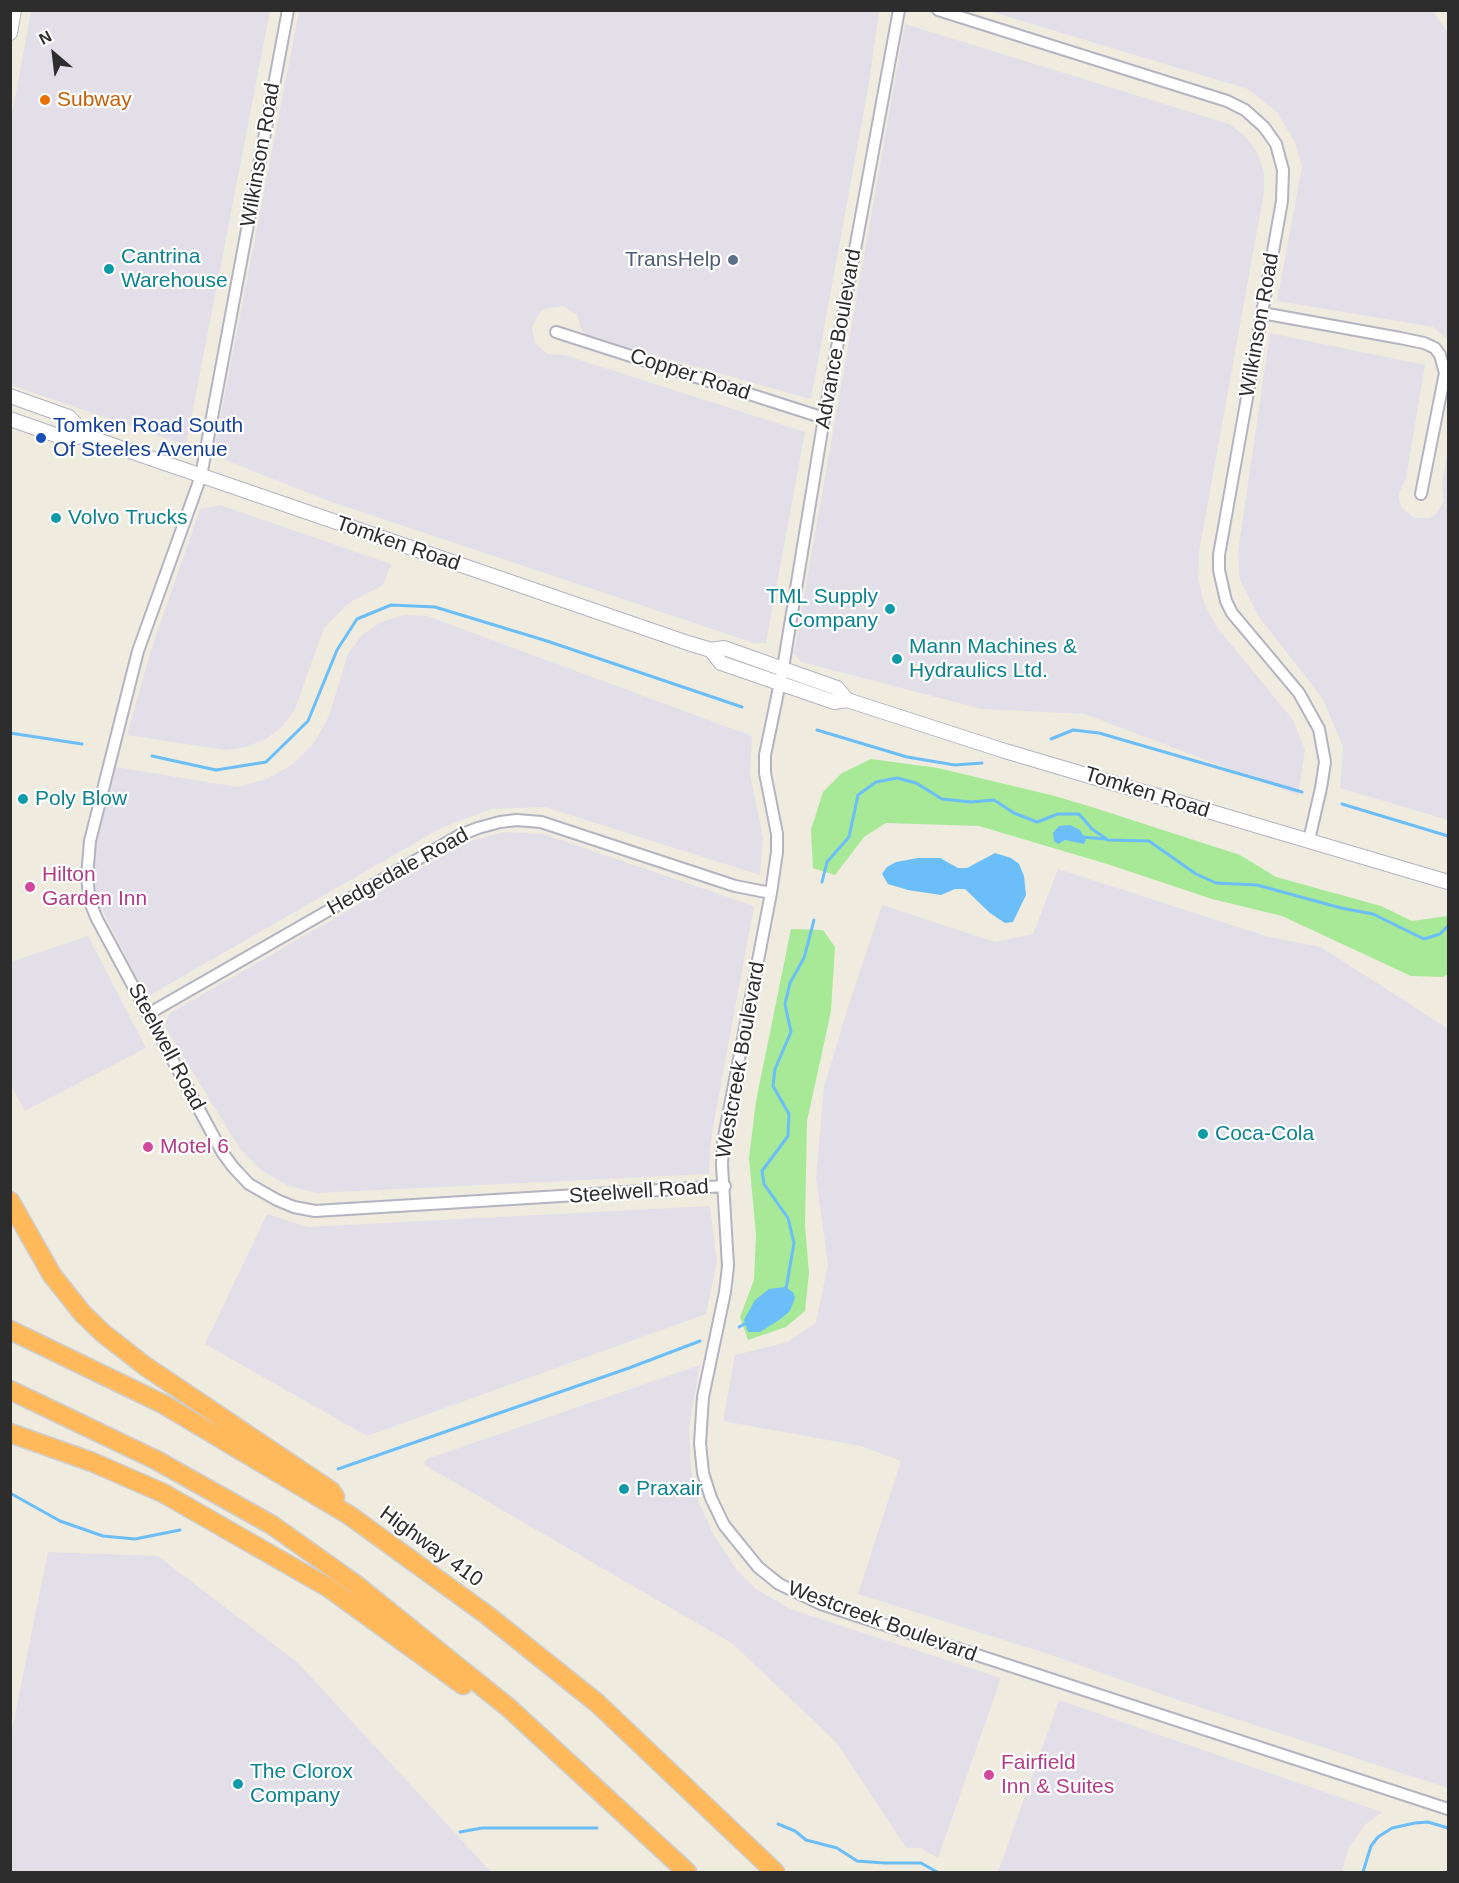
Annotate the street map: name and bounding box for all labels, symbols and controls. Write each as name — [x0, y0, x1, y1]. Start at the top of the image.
north arrow — [24, 24, 84, 84]
text: N — [36, 27, 54, 48]
street label: Wilkinson Road — [236, 81, 286, 229]
place label: Subway — [57, 87, 132, 113]
marker: Subway — [38, 93, 52, 107]
place label: Cantrina Warehouse — [121, 244, 228, 294]
place label: TransHelp — [625, 247, 721, 273]
street label: Advance Boulevard — [811, 247, 867, 431]
street label: Wilkinson Road — [1235, 251, 1285, 399]
marker: TransHelp — [726, 253, 740, 267]
marker: Cantrina Warehouse — [102, 262, 116, 276]
street label: Copper Road — [627, 344, 753, 406]
place label: Tomken Road South Of Steeles Avenue — [53, 413, 243, 463]
marker: Tomken Road South Of Steeles Avenue — [34, 431, 48, 445]
place label: Volvo Trucks — [68, 505, 187, 531]
marker: Volvo Trucks — [49, 511, 63, 525]
street label: Tomken Road — [333, 511, 463, 577]
place label: TML Supply Company — [766, 584, 878, 634]
marker: TML Supply Company — [883, 602, 897, 616]
place label: Mann Machines & Hydraulics Ltd. — [909, 634, 1077, 684]
marker: Mann Machines & Hydraulics Ltd. — [890, 652, 904, 666]
street label: Tomken Road — [1081, 762, 1213, 824]
place label: Poly Blow — [35, 786, 127, 812]
marker: Poly Blow — [16, 792, 30, 806]
street label: Hedgedale Road — [323, 823, 473, 921]
place label: Hilton Garden Inn — [42, 862, 147, 912]
marker: Hilton Garden Inn — [23, 880, 37, 894]
street label: Westcreek Boulevard — [711, 960, 771, 1160]
street label: Steelwell Road — [122, 979, 210, 1115]
place label: Coca-Cola — [1215, 1121, 1314, 1147]
marker: Coca-Cola — [1196, 1127, 1210, 1141]
place label: Motel 6 — [160, 1134, 229, 1160]
marker: Motel 6 — [141, 1140, 155, 1154]
street label: Steelwell Road — [568, 1175, 710, 1209]
place label: Praxair — [636, 1476, 703, 1502]
marker: Praxair — [617, 1482, 631, 1496]
street label: Highway 410 — [374, 1501, 488, 1593]
street label: Westcreek Boulevard — [784, 1576, 980, 1668]
place label: Fairfield Inn & Suites — [1001, 1750, 1114, 1800]
place label: The Clorox Company — [250, 1759, 353, 1809]
marker: Fairfield Inn & Suites — [982, 1768, 996, 1782]
marker: The Clorox Company — [231, 1777, 245, 1791]

